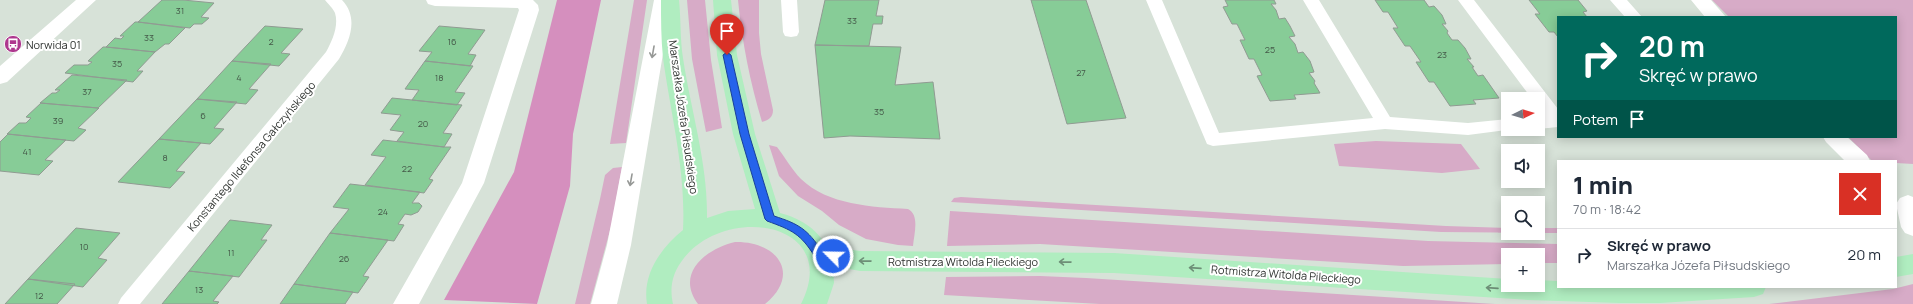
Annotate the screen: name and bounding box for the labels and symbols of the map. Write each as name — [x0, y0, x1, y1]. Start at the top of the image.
house number: 31 — [176, 4, 184, 17]
pin — [710, 14, 744, 55]
house number: 33 — [847, 14, 857, 27]
house number: 33 — [144, 31, 154, 44]
bus stop icon: Norwida 01 — [3, 34, 23, 54]
house number: 2 — [268, 35, 274, 48]
house number: 16 — [447, 35, 457, 48]
place label: Norwida 01 — [26, 37, 81, 52]
street label: Marszałka Józefa Piłsudskiego — [666, 39, 702, 195]
house number: 25 — [1265, 43, 1275, 56]
one-way arrow — [649, 45, 657, 58]
house number: 23 — [1437, 48, 1447, 61]
house number: 35 — [112, 57, 122, 70]
house number: 27 — [1076, 66, 1086, 79]
house number: 4 — [236, 71, 242, 84]
house number: 18 — [435, 71, 443, 84]
street label: Konstantego Ildefonsa Gałczyńskiego — [184, 77, 319, 234]
house number: 37 — [82, 85, 92, 98]
north arrow — [1501, 92, 1545, 136]
house number: 35 — [874, 105, 884, 118]
house number: 6 — [200, 109, 206, 122]
house number: 39 — [53, 114, 63, 127]
house number: 20 — [418, 117, 428, 130]
house number: 41 — [23, 145, 31, 158]
house number: 8 — [162, 151, 168, 164]
house number: 22 — [402, 162, 412, 175]
one-way arrow — [627, 173, 635, 186]
house number: 24 — [378, 205, 388, 218]
position arrow — [812, 235, 854, 277]
house number: 10 — [80, 240, 89, 253]
house number: 11 — [227, 246, 235, 259]
house number: 26 — [339, 252, 350, 265]
street label: Rotmistrza Witolda Pileckiego — [888, 254, 1039, 269]
one-way arrow — [859, 257, 872, 265]
one-way arrow — [1059, 258, 1072, 266]
street label: Rotmistrza Witolda Pileckiego — [1211, 261, 1362, 287]
one-way arrow — [1189, 265, 1202, 272]
house number: 13 — [195, 283, 203, 296]
one-way arrow — [1486, 284, 1499, 291]
house number: 12 — [35, 289, 43, 302]

